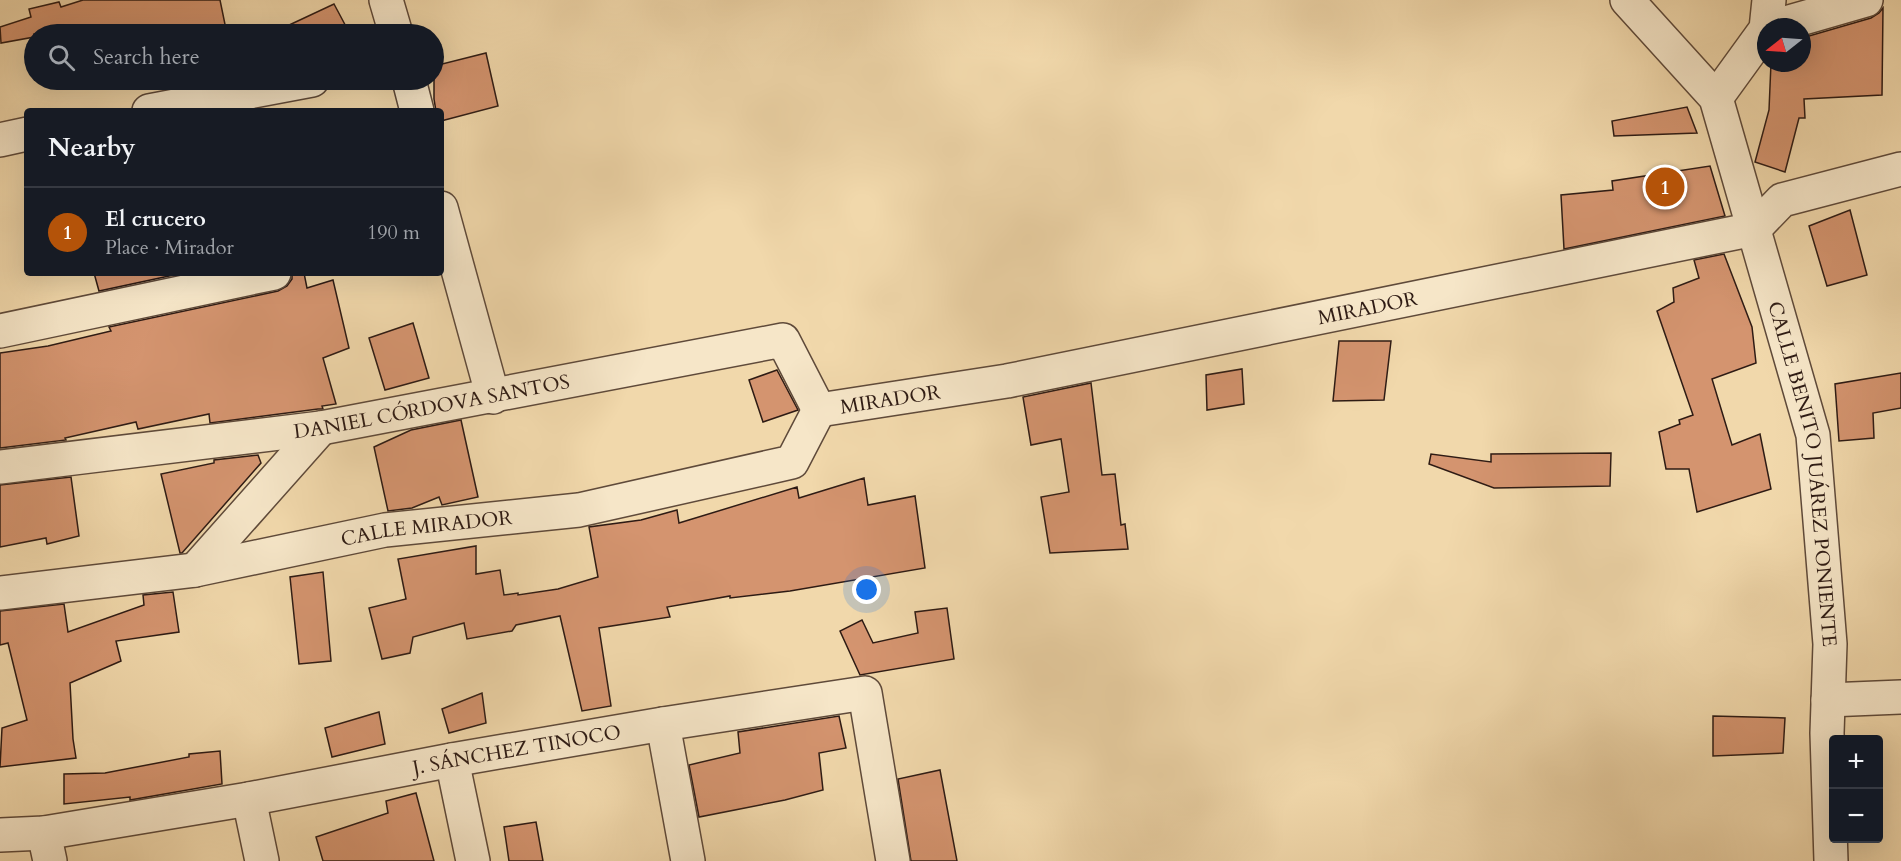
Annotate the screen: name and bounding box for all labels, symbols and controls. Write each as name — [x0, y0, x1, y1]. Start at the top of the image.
north arrow — [1757, 18, 1811, 72]
search box — [24, 24, 444, 90]
icon: search — [45, 41, 78, 74]
text: Search here — [93, 42, 200, 72]
text: Nearby — [48, 130, 136, 165]
pin: 1 — [1646, 164, 1684, 210]
text: El crucero — [105, 204, 206, 234]
text: 1 — [62, 219, 73, 246]
text: 190 m — [367, 219, 420, 246]
text: Place · Mirador — [105, 234, 234, 261]
street label: MIRADOR — [1315, 284, 1420, 331]
street label: CALLE BENITO JUÁREZ PONIENTE — [1762, 298, 1844, 648]
street label: DANIEL CÓRDOVA SANTOS — [292, 367, 572, 445]
street label: MIRADOR — [838, 378, 942, 420]
street label: CALLE MIRADOR — [338, 503, 514, 552]
your location — [852, 575, 881, 604]
street label: J. SÁNCHEZ TINOCO — [407, 718, 623, 781]
map controls — [1829, 735, 1883, 843]
button: + — [1829, 735, 1883, 789]
button: − — [1829, 789, 1883, 843]

